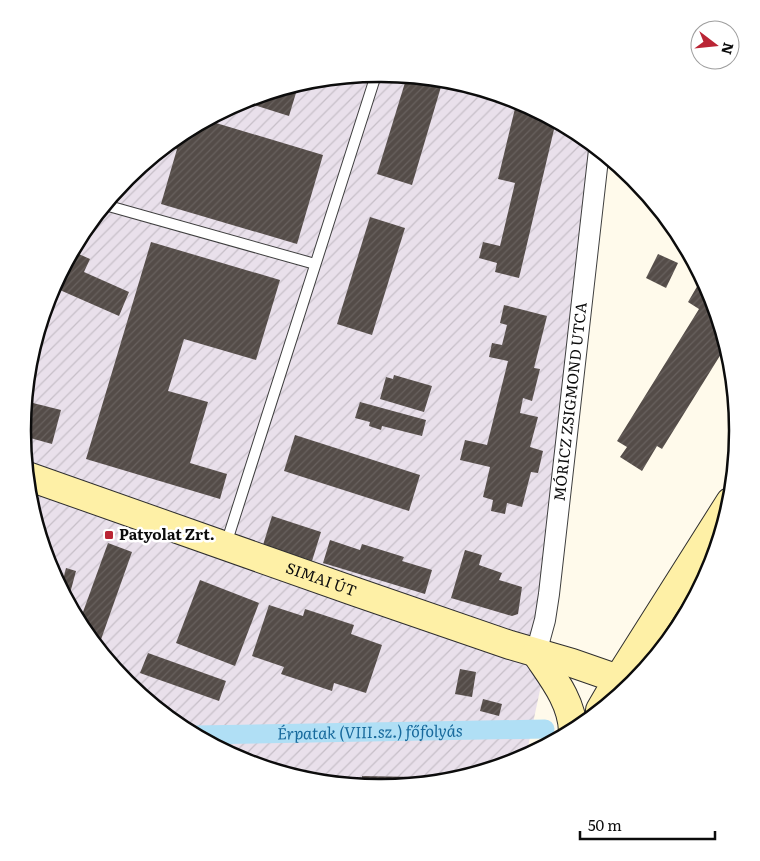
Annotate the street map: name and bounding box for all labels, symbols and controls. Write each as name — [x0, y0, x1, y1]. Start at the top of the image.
north arrow — [690, 20, 740, 70]
text: N — [717, 40, 740, 58]
street label: MÓRICZ ZSIGMOND UTCA — [547, 301, 592, 502]
place label: Patyolat Zrt. — [119, 522, 215, 545]
marker: Patyolat Zrt. — [103, 529, 115, 541]
street label: SIMAI ÚT — [283, 555, 360, 601]
water label: Érpatak (VIII.sz.) főfolyás — [277, 717, 463, 745]
scale bar — [580, 808, 715, 840]
text: 50 m — [588, 813, 622, 836]

